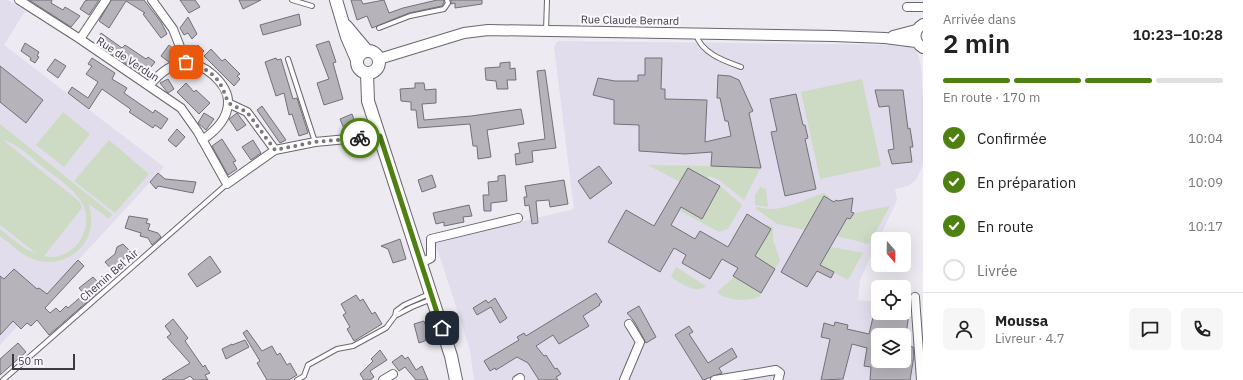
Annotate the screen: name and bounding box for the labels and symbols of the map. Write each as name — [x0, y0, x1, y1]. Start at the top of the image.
street label: Rue Claude Bernard — [581, 12, 679, 28]
street label: Rue de Verdun — [94, 33, 162, 85]
pin — [169, 45, 203, 79]
courier — [340, 118, 380, 158]
north arrow — [871, 232, 911, 272]
street label: Chemin Bel Air — [77, 246, 141, 304]
pin — [425, 311, 459, 345]
scale bar — [12, 352, 75, 371]

